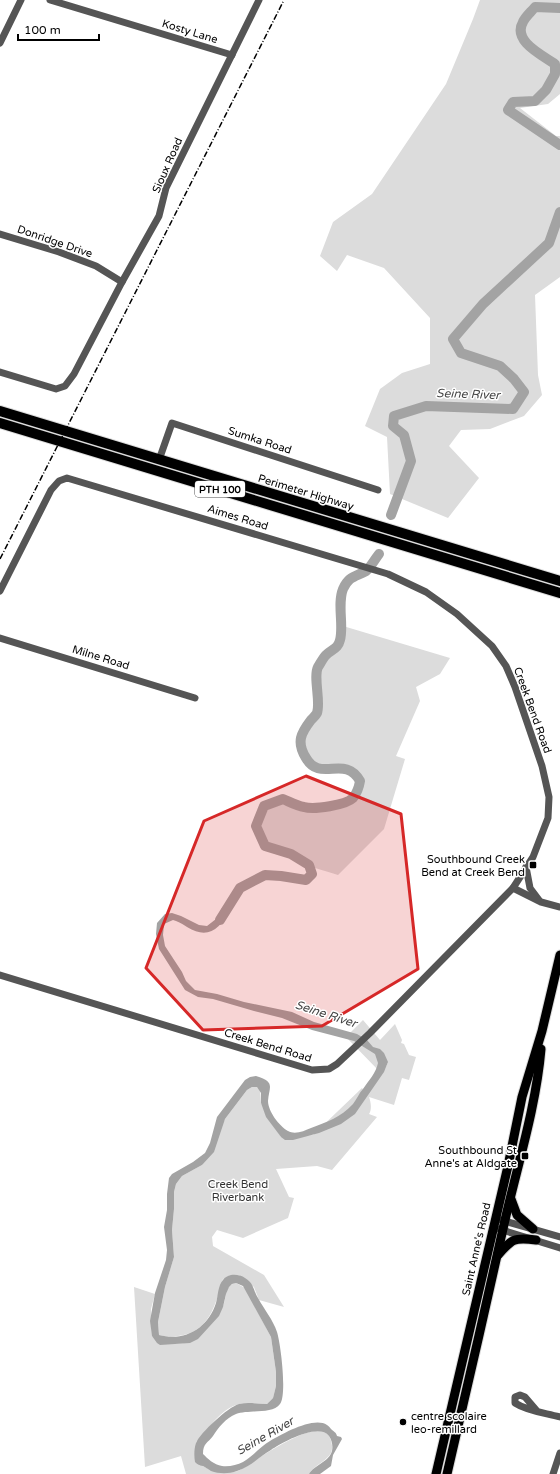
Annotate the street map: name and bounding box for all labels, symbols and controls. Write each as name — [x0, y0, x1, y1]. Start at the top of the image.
scale bar — [18, 16, 99, 42]
street label: Kosty Lane — [160, 17, 219, 46]
text: 100 m — [24, 23, 61, 37]
street label: Sioux Road — [149, 136, 185, 195]
street label: Donridge Drive — [16, 223, 94, 260]
water label: Seine River — [436, 386, 501, 402]
street label: Sumka Road — [226, 424, 293, 457]
street label: Perimeter Highway — [256, 472, 355, 513]
road number: PTH 100 — [195, 481, 245, 497]
street label: Aimes Road — [206, 502, 270, 533]
street label: Milne Road — [71, 643, 131, 672]
street label: Creek Bend Road — [511, 665, 554, 755]
place label: Southbound Creek Bend at Creek Bend — [421, 853, 525, 879]
marker: Southbound Creek Bend at Creek Bend — [528, 860, 538, 870]
water label: Seine River — [294, 998, 360, 1031]
street label: Creek Bend Road — [223, 1026, 313, 1065]
place label: Southbound St Anne's at Aldgate — [424, 1144, 517, 1170]
marker: Southbound St Anne's at Aldgate — [520, 1151, 530, 1161]
park label: Creek Bend Riverbank — [208, 1178, 268, 1204]
street label: Saint Anne's Road — [459, 1201, 494, 1297]
place label: centre scolaire leo-remillard — [411, 1410, 487, 1436]
water label: Seine River — [234, 1413, 297, 1458]
marker: centre scolaire leo-remillard — [398, 1417, 408, 1427]

